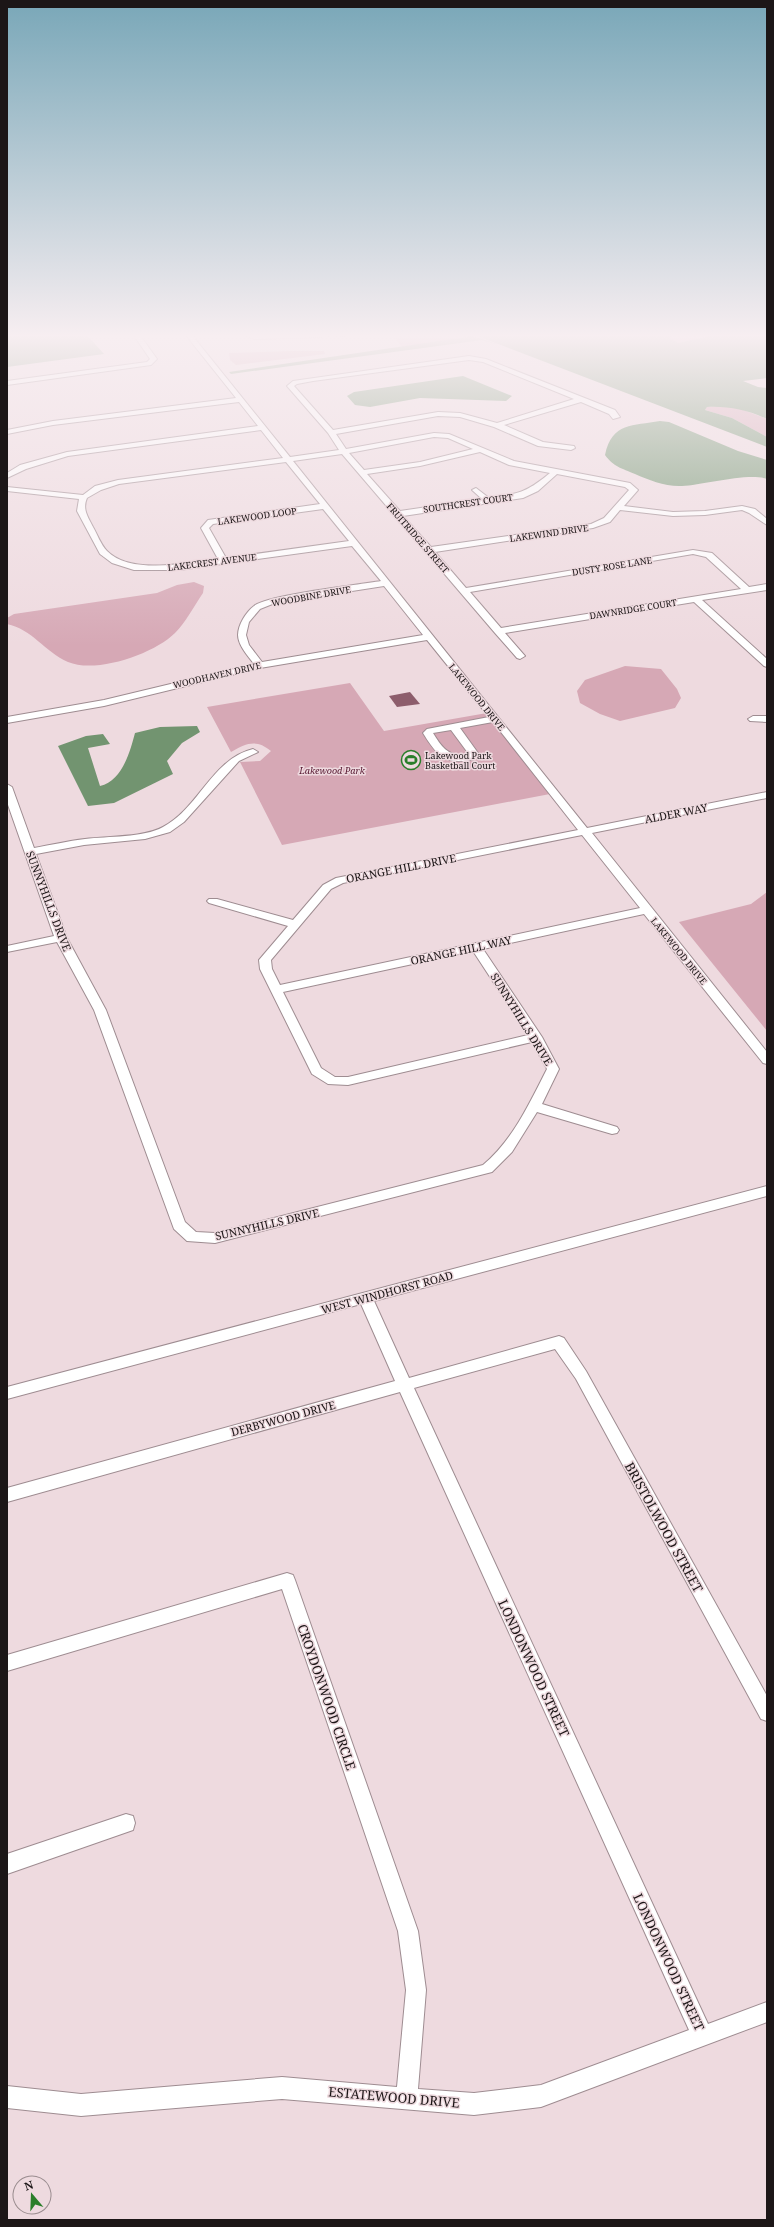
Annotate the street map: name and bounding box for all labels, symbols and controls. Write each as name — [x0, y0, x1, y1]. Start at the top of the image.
street label: SOUTHCREST COURT — [422, 490, 514, 516]
street label: FRUITRIDGE STREET — [384, 500, 453, 576]
street label: LAKEWOOD LOOP — [217, 504, 298, 528]
street label: LAKEWIND DRIVE — [509, 521, 590, 545]
street label: LAKECREST AVENUE — [167, 550, 258, 574]
street label: DUSTY ROSE LANE — [571, 553, 653, 579]
street label: WOODBINE DRIVE — [270, 583, 352, 609]
street label: DAWNRIDGE COURT — [588, 596, 678, 622]
street label: WOODHAVEN DRIVE — [172, 658, 263, 691]
street label: LAKEWOOD DRIVE — [446, 661, 508, 733]
sports icon: Lakewood Park Basketball Court — [400, 749, 422, 771]
place label: Lakewood Park Basketball Court — [425, 749, 495, 772]
park label: Lakewood Park — [298, 764, 366, 777]
street label: ALDER WAY — [643, 799, 709, 826]
street label: SUNNYHILLS DRIVE — [23, 849, 75, 953]
street label: ORANGE HILL DRIVE — [345, 850, 458, 886]
street label: LAKEWOOD DRIVE — [648, 915, 710, 987]
street label: ORANGE HILL WAY — [409, 932, 513, 968]
street label: SUNNYHILLS DRIVE — [487, 970, 557, 1068]
street label: SUNNYHILLS DRIVE — [213, 1205, 321, 1243]
street label: WEST WINDHORST ROAD — [319, 1267, 455, 1317]
street label: DERBYWOOD DRIVE — [229, 1397, 337, 1439]
street label: BRISTOLWOOD STREET — [621, 1459, 707, 1595]
street label: LONDONWOOD STREET — [494, 1596, 574, 1740]
street label: CROYDONWOOD CIRCLE — [294, 1622, 360, 1772]
street label: LONDONWOOD STREET — [629, 1890, 709, 2034]
street label: ESTATEWOOD DRIVE — [328, 2082, 460, 2112]
north arrow — [12, 2175, 52, 2215]
text: N — [22, 2176, 35, 2194]

